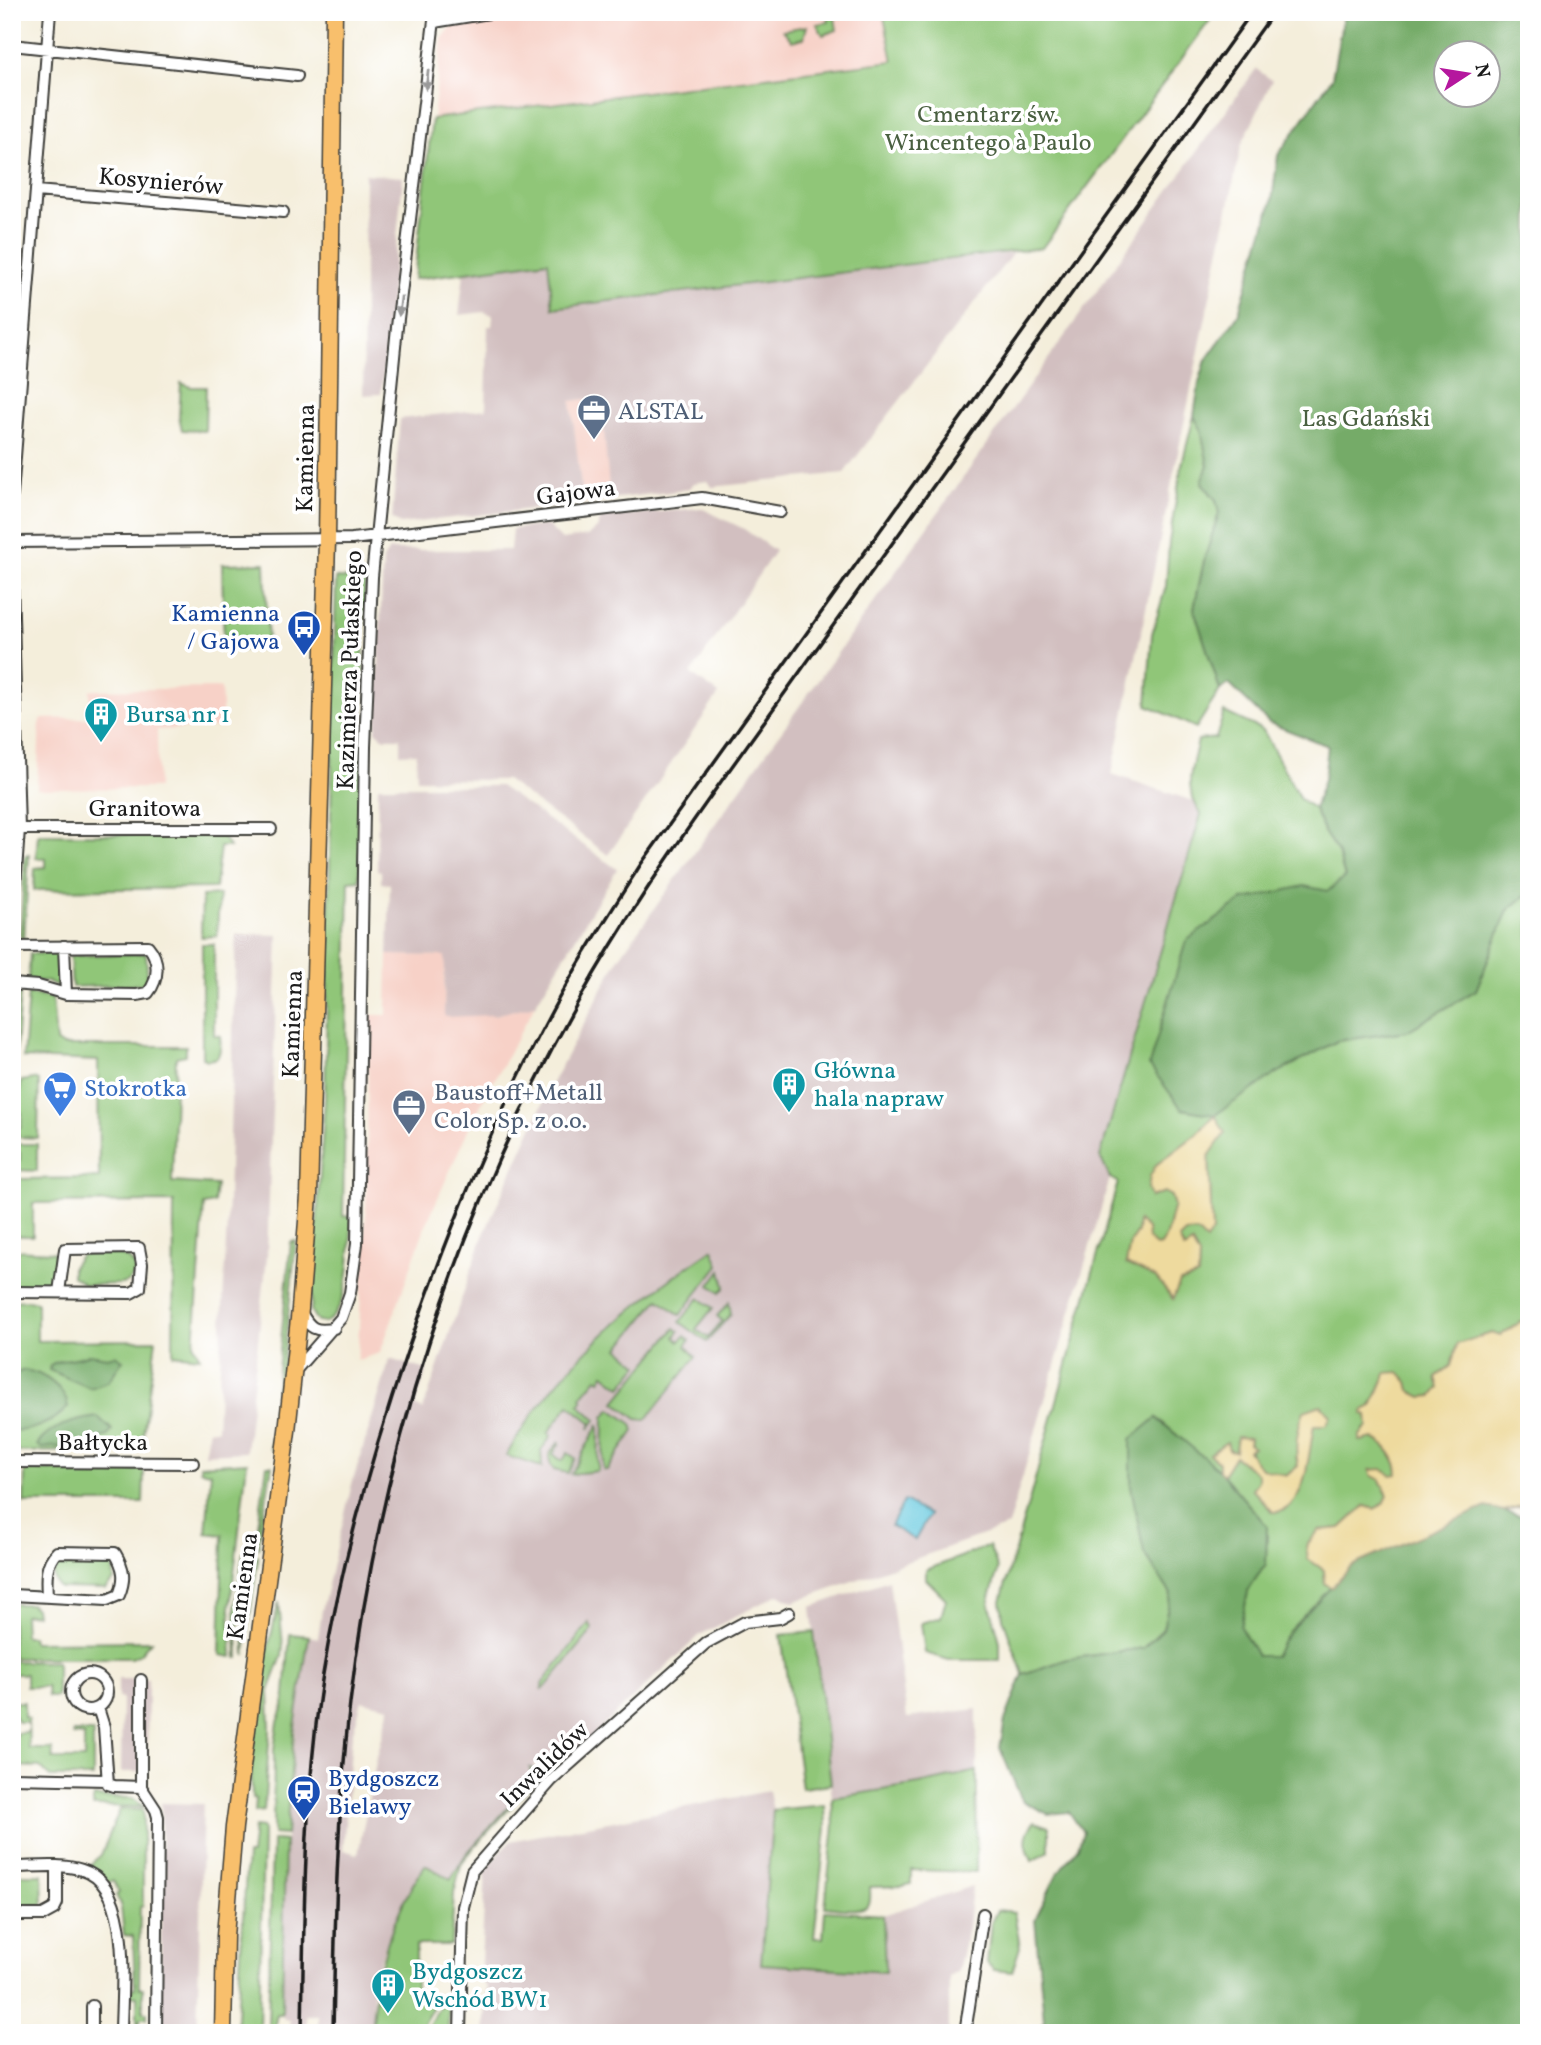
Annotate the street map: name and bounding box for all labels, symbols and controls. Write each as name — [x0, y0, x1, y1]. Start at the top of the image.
north arrow — [1432, 38, 1502, 108]
text: N — [1468, 61, 1496, 81]
one-way arrow — [422, 69, 433, 91]
park label: Cmentarz św. Wincentego à Paulo — [885, 99, 1091, 161]
street label: Kosynierów — [97, 161, 225, 205]
one-way arrow — [394, 295, 405, 317]
office icon: ALSTAL — [575, 392, 613, 441]
place label: ALSTAL — [618, 396, 703, 430]
street label: Kamienna — [289, 403, 325, 513]
park label: Las Gdański — [1302, 403, 1430, 437]
street label: Gajowa — [535, 472, 618, 516]
street label: Kazimierza Pułaskiego — [330, 550, 372, 790]
place label: Kamienna / Gajowa — [171, 598, 280, 660]
bus stop icon: Kamienna / Gajowa — [285, 608, 323, 657]
building icon: Bursa nr 1 — [82, 695, 120, 744]
place label: Bursa nr 1 — [126, 699, 230, 733]
street label: Granitowa — [89, 793, 201, 827]
street label: Kamienna — [275, 969, 313, 1079]
place label: Główna hala napraw — [814, 1055, 945, 1117]
building icon: Główna hala napraw — [770, 1065, 808, 1114]
supermarket icon: Stokrotka — [41, 1069, 79, 1118]
place label: Stokrotka — [84, 1073, 187, 1107]
place label: Baustoff+Metall Color Sp. z o.o. — [434, 1077, 603, 1139]
office icon: Baustoff+Metall Color Sp. z o.o. — [390, 1087, 428, 1136]
street label: Bałtycka — [58, 1427, 148, 1461]
street label: Kamienna — [220, 1530, 268, 1642]
street label: Inwalidów — [493, 1714, 598, 1816]
place label: Bydgoszcz Bielawy — [328, 1763, 439, 1825]
station icon: Bydgoszcz Bielawy — [285, 1773, 323, 1822]
place label: Bydgoszcz Wschód BW1 — [412, 1956, 547, 2018]
building icon: Bydgoszcz Wschód BW1 — [369, 1966, 407, 2015]

